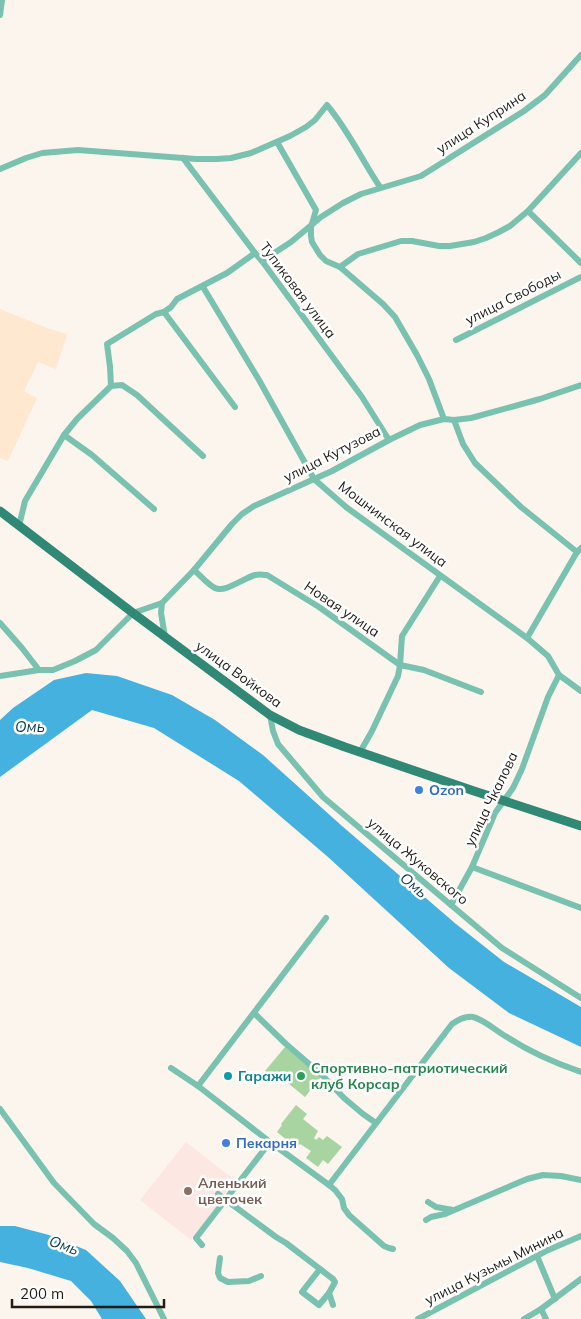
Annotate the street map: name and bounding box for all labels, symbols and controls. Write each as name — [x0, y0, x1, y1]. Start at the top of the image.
street label: улица Куприна — [433, 86, 529, 158]
street label: Тупиковая улица — [256, 238, 340, 342]
street label: улица Свободы — [462, 265, 564, 329]
street label: улица Кутузова — [280, 422, 384, 486]
street label: Мошнинская улица — [335, 477, 451, 571]
street label: Новая улица — [301, 577, 383, 641]
street label: улица Войкова — [192, 637, 286, 711]
water label: Омь — [15, 717, 45, 736]
street label: улица Чкалова — [460, 749, 522, 849]
place label: Ozon — [429, 781, 464, 799]
marker: Ozon — [413, 784, 425, 796]
street label: улица Жуковского — [364, 814, 472, 908]
water label: Омь — [396, 868, 432, 902]
place label: Спортивно-патриотический клуб Корсар — [311, 1059, 508, 1093]
place label: Гаражи — [238, 1067, 291, 1085]
marker: Гаражи — [222, 1070, 234, 1082]
marker: Спортивно-патриотический клуб Корсар — [295, 1070, 307, 1082]
place label: Пекарня — [236, 1134, 297, 1152]
marker: Пекарня — [220, 1137, 232, 1149]
place label: Аленький цветочек — [198, 1174, 267, 1208]
marker: Аленький цветочек — [182, 1185, 194, 1197]
street label: улица Кузьмы Минина — [422, 1223, 566, 1309]
water label: Омь — [47, 1231, 81, 1259]
scale bar — [12, 1276, 165, 1308]
text: 200 m — [20, 1284, 64, 1303]

